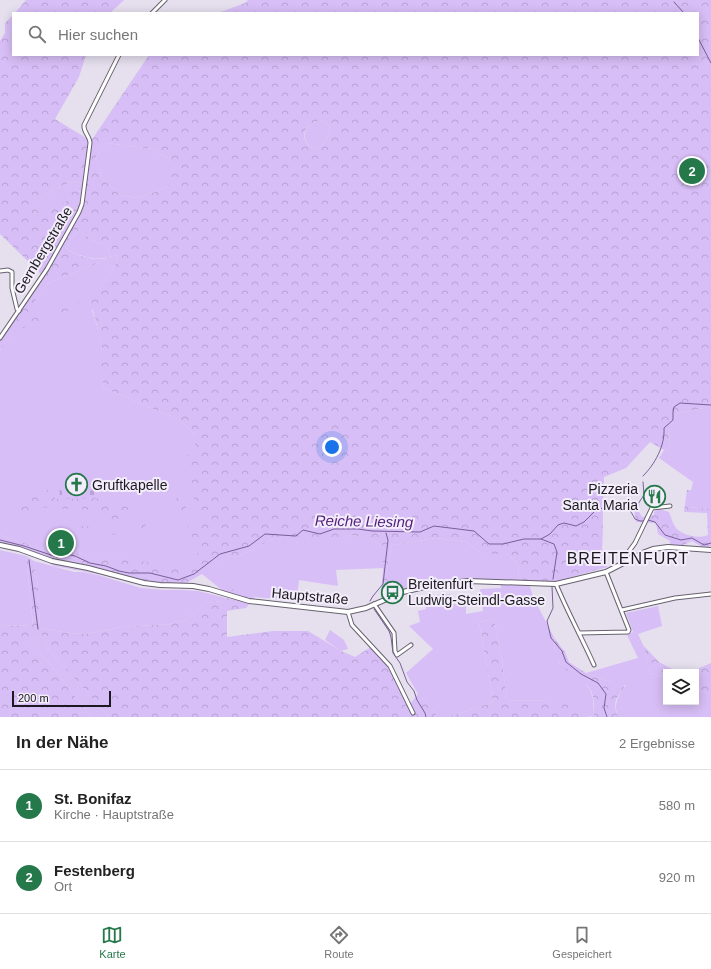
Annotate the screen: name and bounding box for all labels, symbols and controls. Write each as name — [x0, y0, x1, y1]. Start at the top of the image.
search box — [12, 12, 699, 56]
icon: search — [26, 23, 48, 45]
text: Hier suchen — [58, 26, 138, 43]
pin: 2 — [679, 156, 705, 186]
street label: Gernbergstraße — [11, 203, 75, 296]
your location — [322, 437, 342, 457]
church icon: Gruftkapelle — [64, 472, 90, 498]
place label: Gruftkapelle — [92, 477, 168, 493]
place label: Pizzeria Santa Maria — [563, 481, 638, 513]
restaurant icon: Pizzeria Santa Maria — [641, 484, 667, 510]
water label: Reiche Liesing — [315, 512, 414, 530]
pin: 1 — [48, 528, 74, 558]
district label: BREITENFURT — [567, 550, 689, 567]
place label: Breitenfurt Ludwig-Steindl-Gasse — [408, 576, 545, 608]
bus stop icon: Breitenfurt Ludwig-Steindl-Gasse — [380, 579, 406, 605]
street label: Hauptstraße — [271, 585, 349, 607]
map controls — [663, 669, 699, 705]
button: layers — [663, 669, 699, 705]
scale bar — [12, 689, 111, 708]
text: 200 m — [18, 692, 49, 704]
text: In der Nähe — [16, 733, 109, 752]
text: 2 Ergebnisse — [619, 736, 695, 751]
text: St. Bonifaz — [54, 790, 132, 807]
text: 1 — [25, 798, 33, 813]
text: 580 m — [659, 798, 695, 813]
text: Kirche · Hauptstraße — [54, 807, 174, 822]
text: Festenberg — [54, 862, 135, 879]
text: 2 — [25, 870, 33, 885]
text: 920 m — [659, 870, 695, 885]
text: Ort — [54, 879, 72, 894]
tab: Karte — [99, 924, 126, 960]
tab: Route — [324, 924, 354, 960]
tab: Gespeichert — [552, 924, 612, 960]

